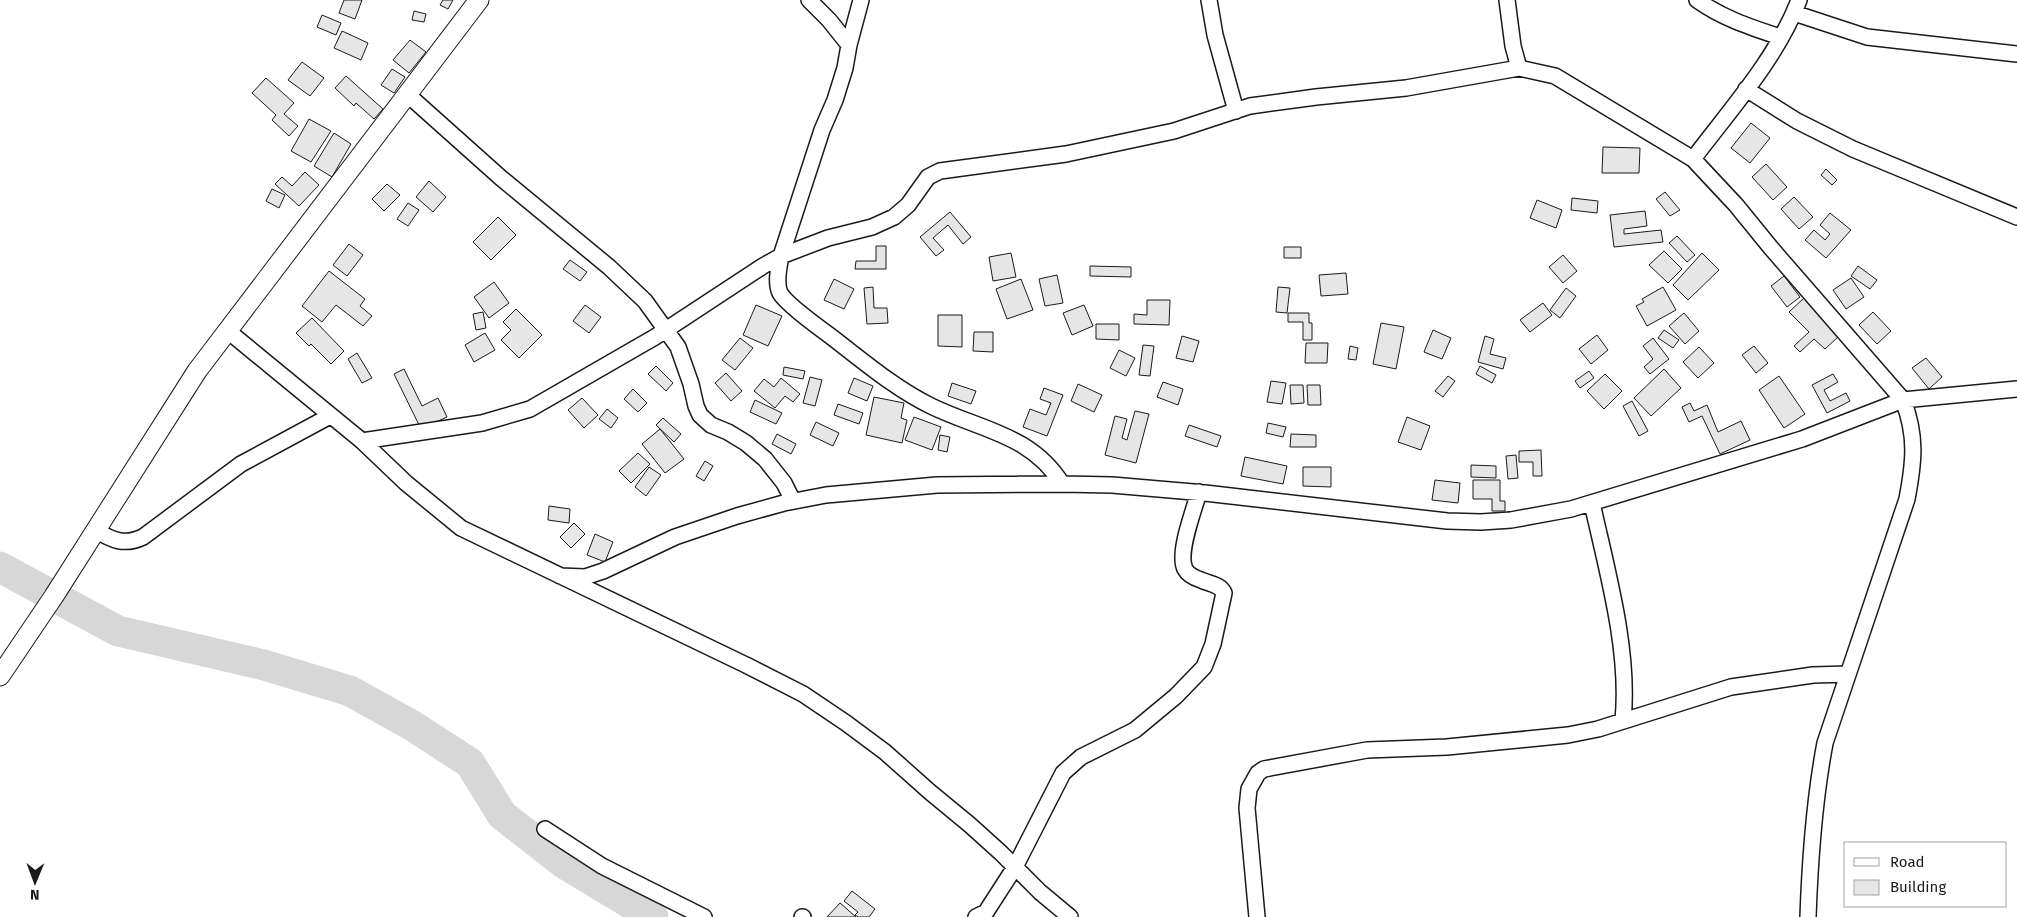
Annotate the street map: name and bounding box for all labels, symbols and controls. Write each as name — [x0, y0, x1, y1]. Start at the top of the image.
legend — [1844, 842, 2007, 907]
text: Road — [1890, 853, 1925, 871]
north arrow — [10, 857, 60, 907]
text: Building — [1890, 878, 1946, 896]
text: N — [30, 886, 40, 903]

